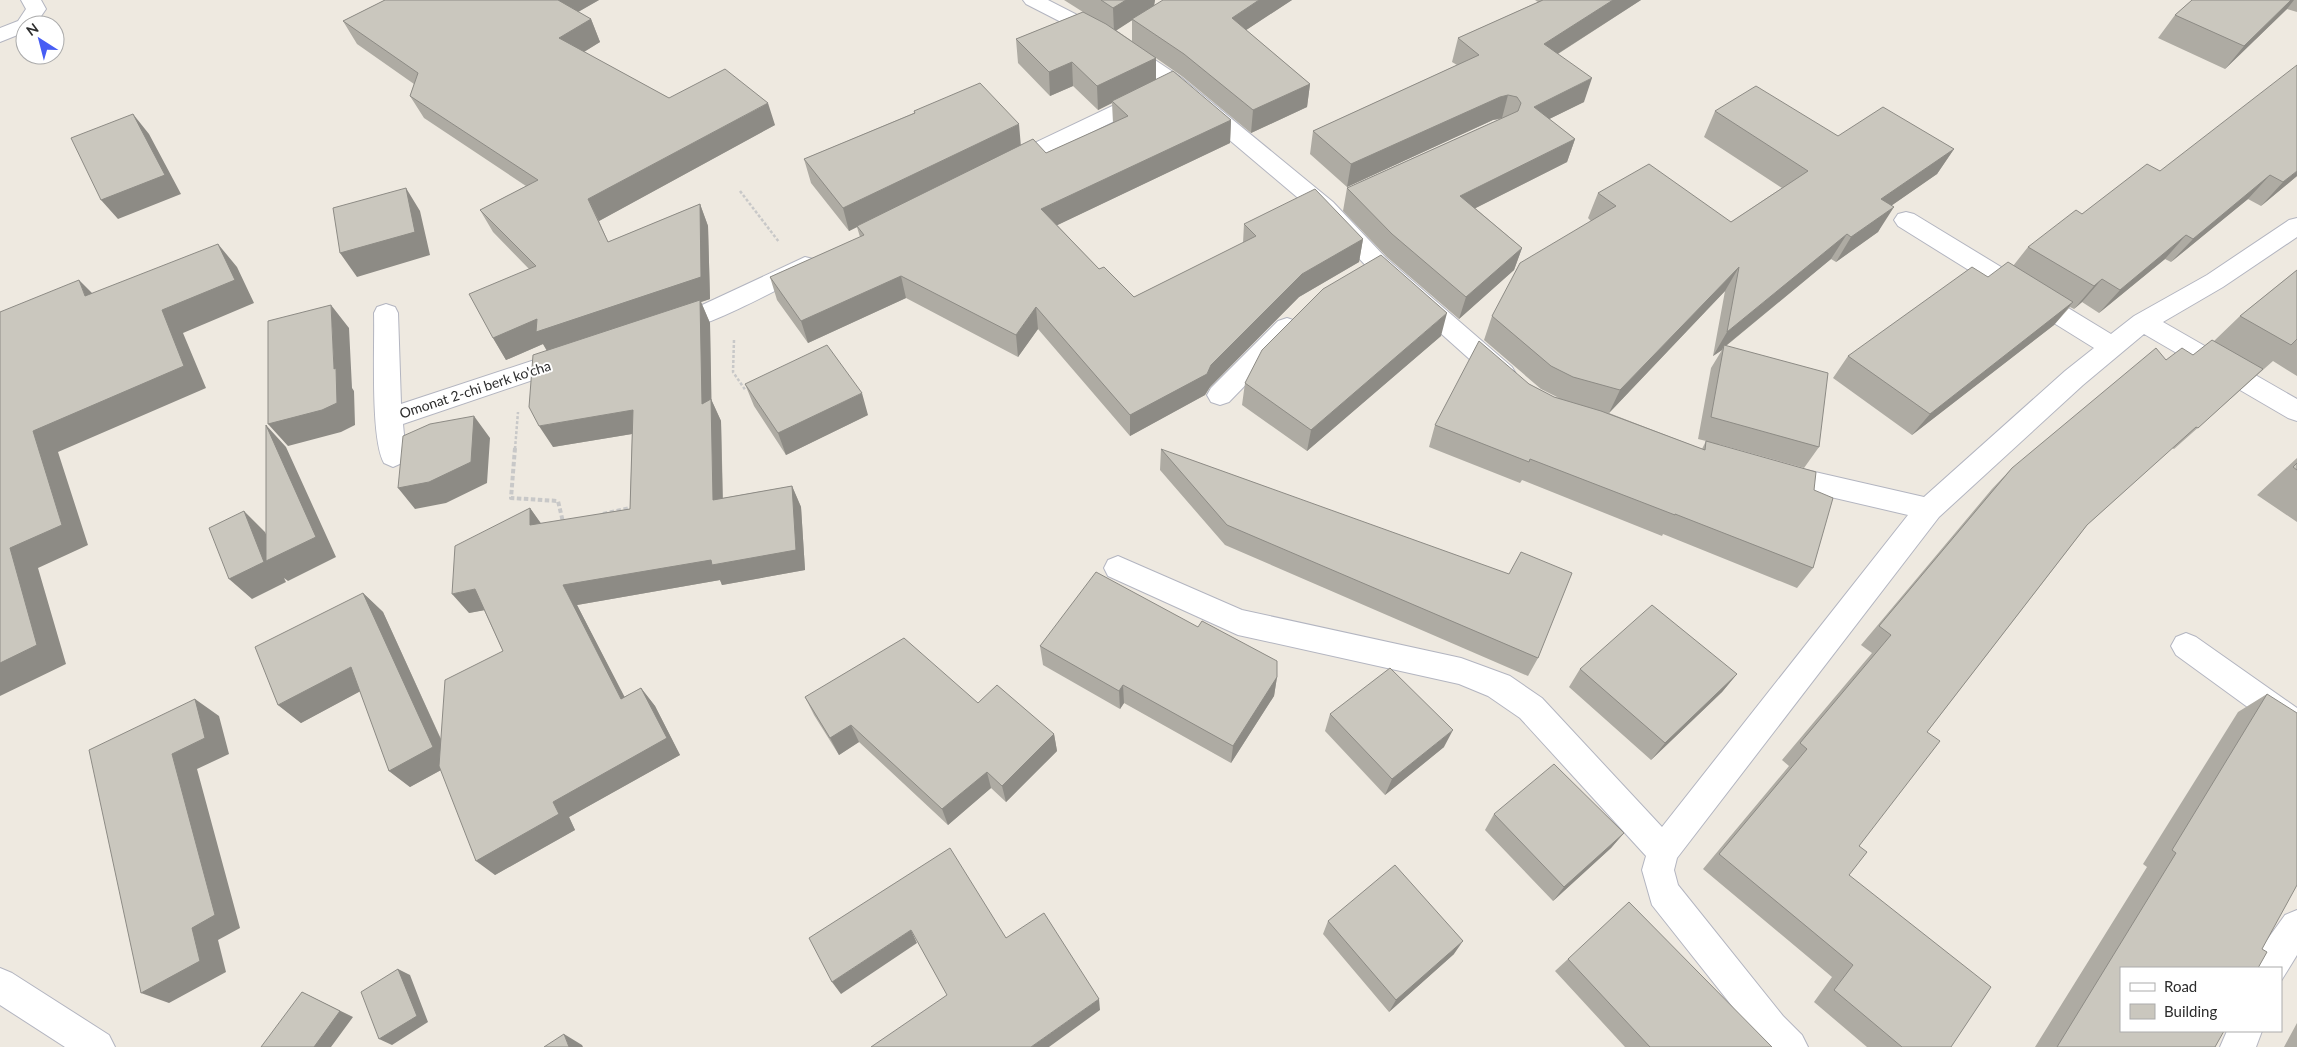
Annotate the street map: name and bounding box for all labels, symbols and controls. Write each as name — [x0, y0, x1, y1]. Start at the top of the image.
north arrow — [15, 15, 65, 65]
text: N — [23, 19, 41, 39]
street label: Omonat 2-chi berk ko'cha — [397, 356, 553, 421]
legend — [2120, 967, 2282, 1032]
text: Road — [2164, 977, 2197, 995]
text: Building — [2164, 1002, 2217, 1020]

